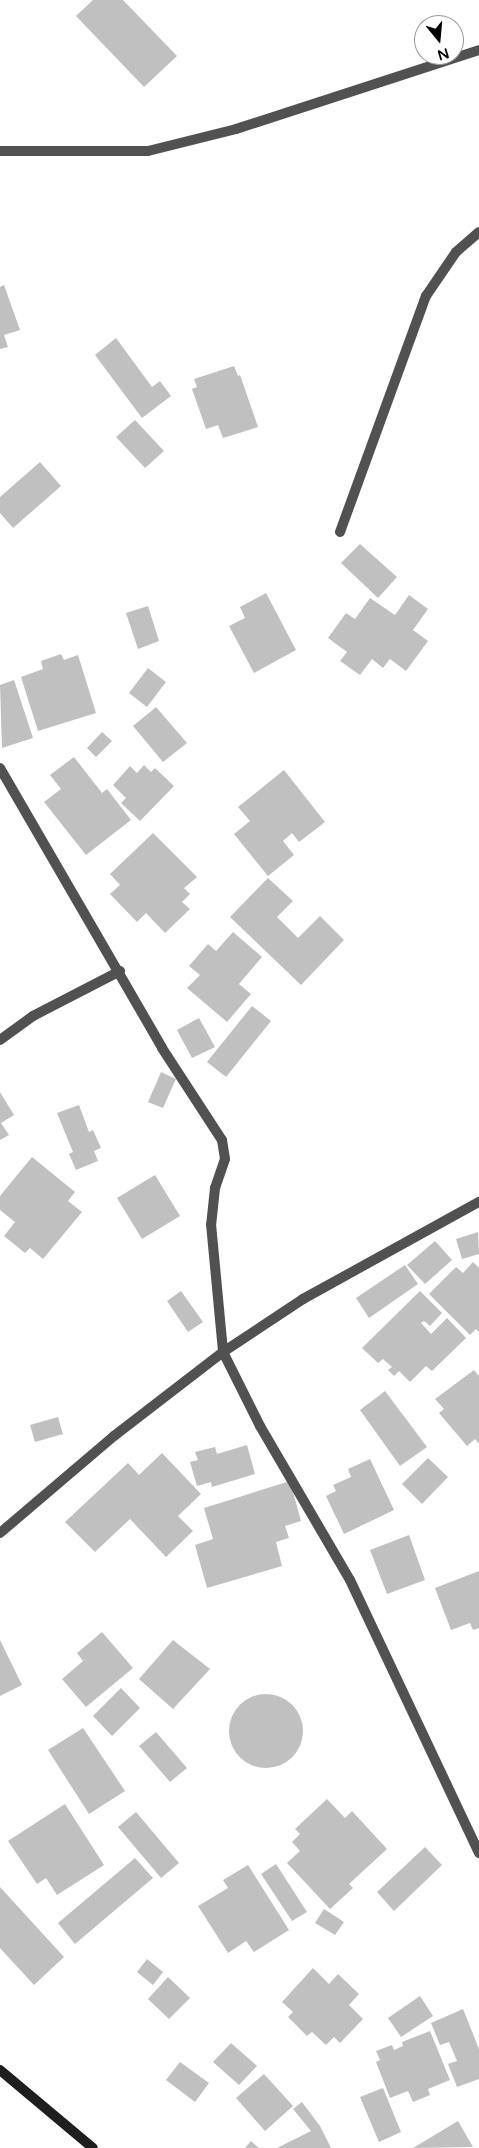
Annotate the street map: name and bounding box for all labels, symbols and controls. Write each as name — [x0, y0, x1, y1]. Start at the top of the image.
north arrow — [414, 15, 464, 65]
text: N — [435, 44, 451, 64]

